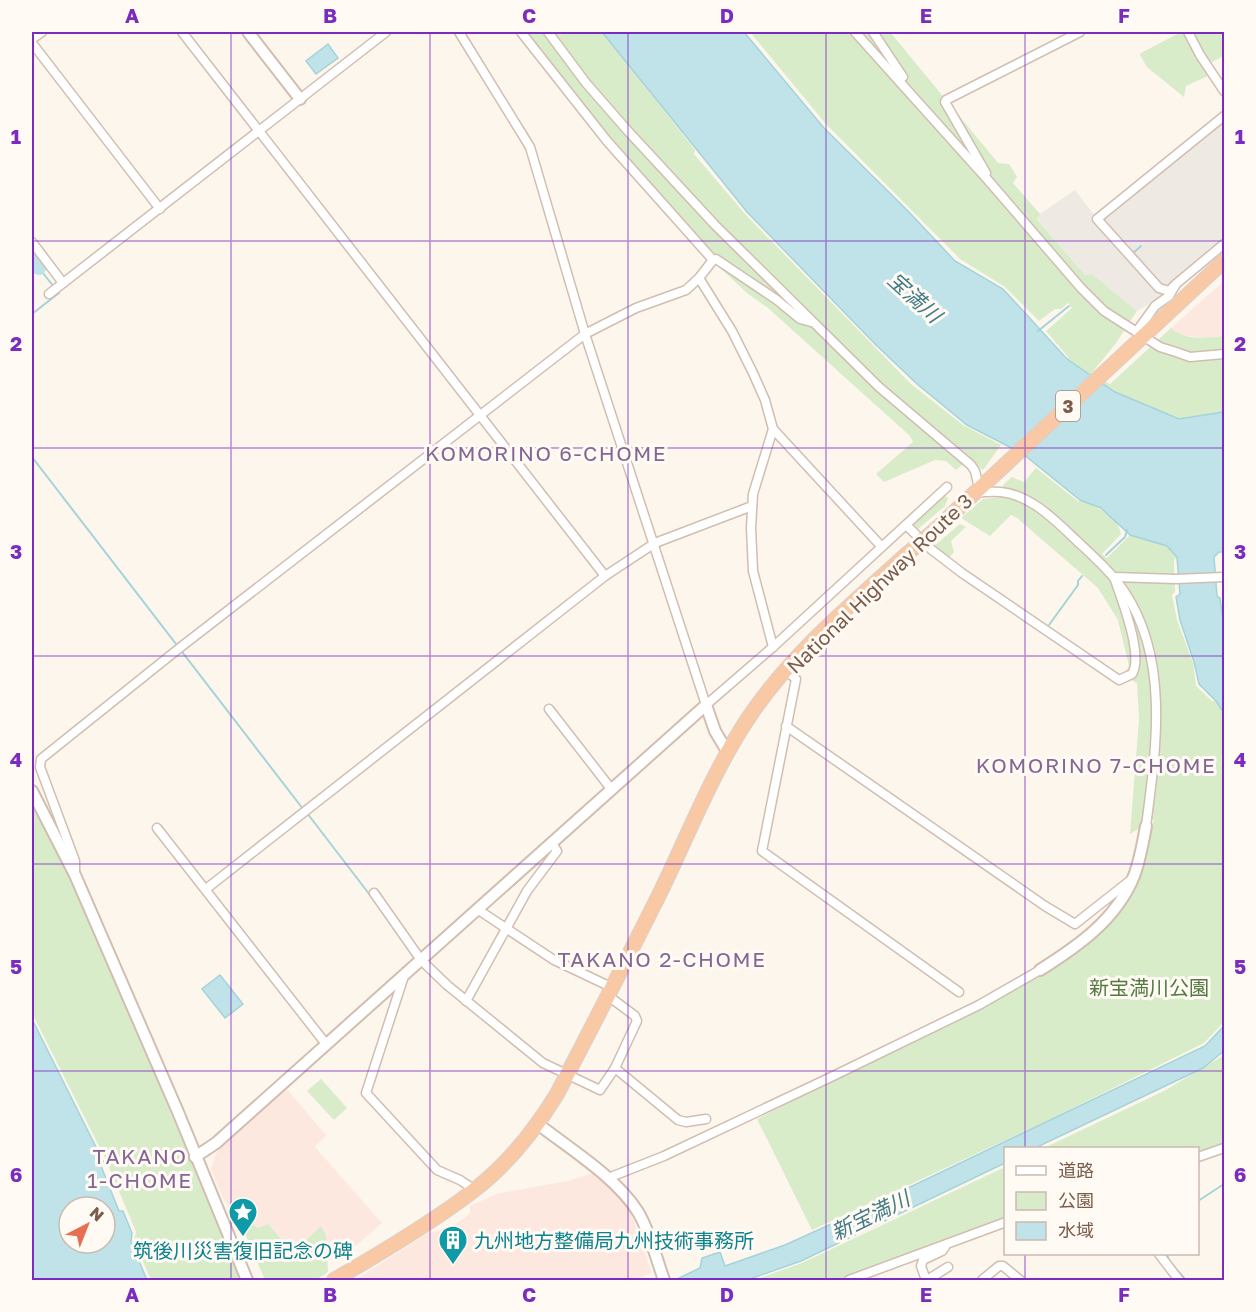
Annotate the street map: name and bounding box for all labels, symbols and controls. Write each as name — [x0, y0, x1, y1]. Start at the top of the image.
text: A — [125, 3, 139, 27]
text: B — [323, 3, 337, 27]
text: C — [522, 3, 536, 27]
text: D — [720, 3, 734, 27]
text: E — [920, 3, 932, 27]
text: F — [1118, 3, 1130, 27]
text: 1 — [11, 124, 21, 148]
text: 1 — [1235, 124, 1245, 148]
water label: 宝満川 — [883, 266, 949, 329]
text: 2 — [10, 331, 22, 355]
text: 2 — [1234, 331, 1246, 355]
road number: 3 — [1056, 391, 1080, 421]
district label: KOMORINO 6-CHOME — [425, 440, 667, 466]
street label: National Highway Route 3 — [781, 488, 977, 678]
text: 3 — [10, 539, 22, 563]
text: 3 — [1234, 539, 1246, 563]
text: 4 — [10, 747, 22, 771]
text: 4 — [1234, 747, 1246, 771]
district label: KOMORINO 7-CHOME — [976, 752, 1216, 778]
district label: TAKANO 2-CHOME — [558, 946, 766, 972]
text: 5 — [10, 954, 22, 978]
text: 5 — [1234, 954, 1246, 978]
park label: 新宝満川公園 — [1089, 975, 1209, 999]
district label: TAKANO 1-CHOME — [87, 1143, 193, 1193]
legend — [1004, 1147, 1199, 1255]
text: 道路 — [1058, 1159, 1094, 1181]
text: 6 — [10, 1162, 22, 1186]
text: 6 — [1234, 1162, 1246, 1186]
water label: 新宝満川 — [827, 1184, 915, 1245]
text: 公園 — [1058, 1189, 1094, 1211]
north arrow — [57, 1195, 117, 1255]
place icon: 筑後川災害復旧記念の碑 — [227, 1196, 259, 1238]
text: N — [86, 1202, 108, 1225]
text: 水域 — [1058, 1219, 1094, 1241]
building icon: 九州地方整備局九州技術事務所 — [437, 1224, 469, 1266]
place label: 九州地方整備局九州技術事務所 — [474, 1228, 754, 1252]
place label: 筑後川災害復旧記念の碑 — [133, 1238, 353, 1262]
text: A — [125, 1282, 139, 1306]
text: B — [323, 1282, 337, 1306]
text: C — [522, 1282, 536, 1306]
text: D — [720, 1282, 734, 1306]
text: E — [920, 1282, 932, 1306]
text: F — [1118, 1282, 1130, 1306]

